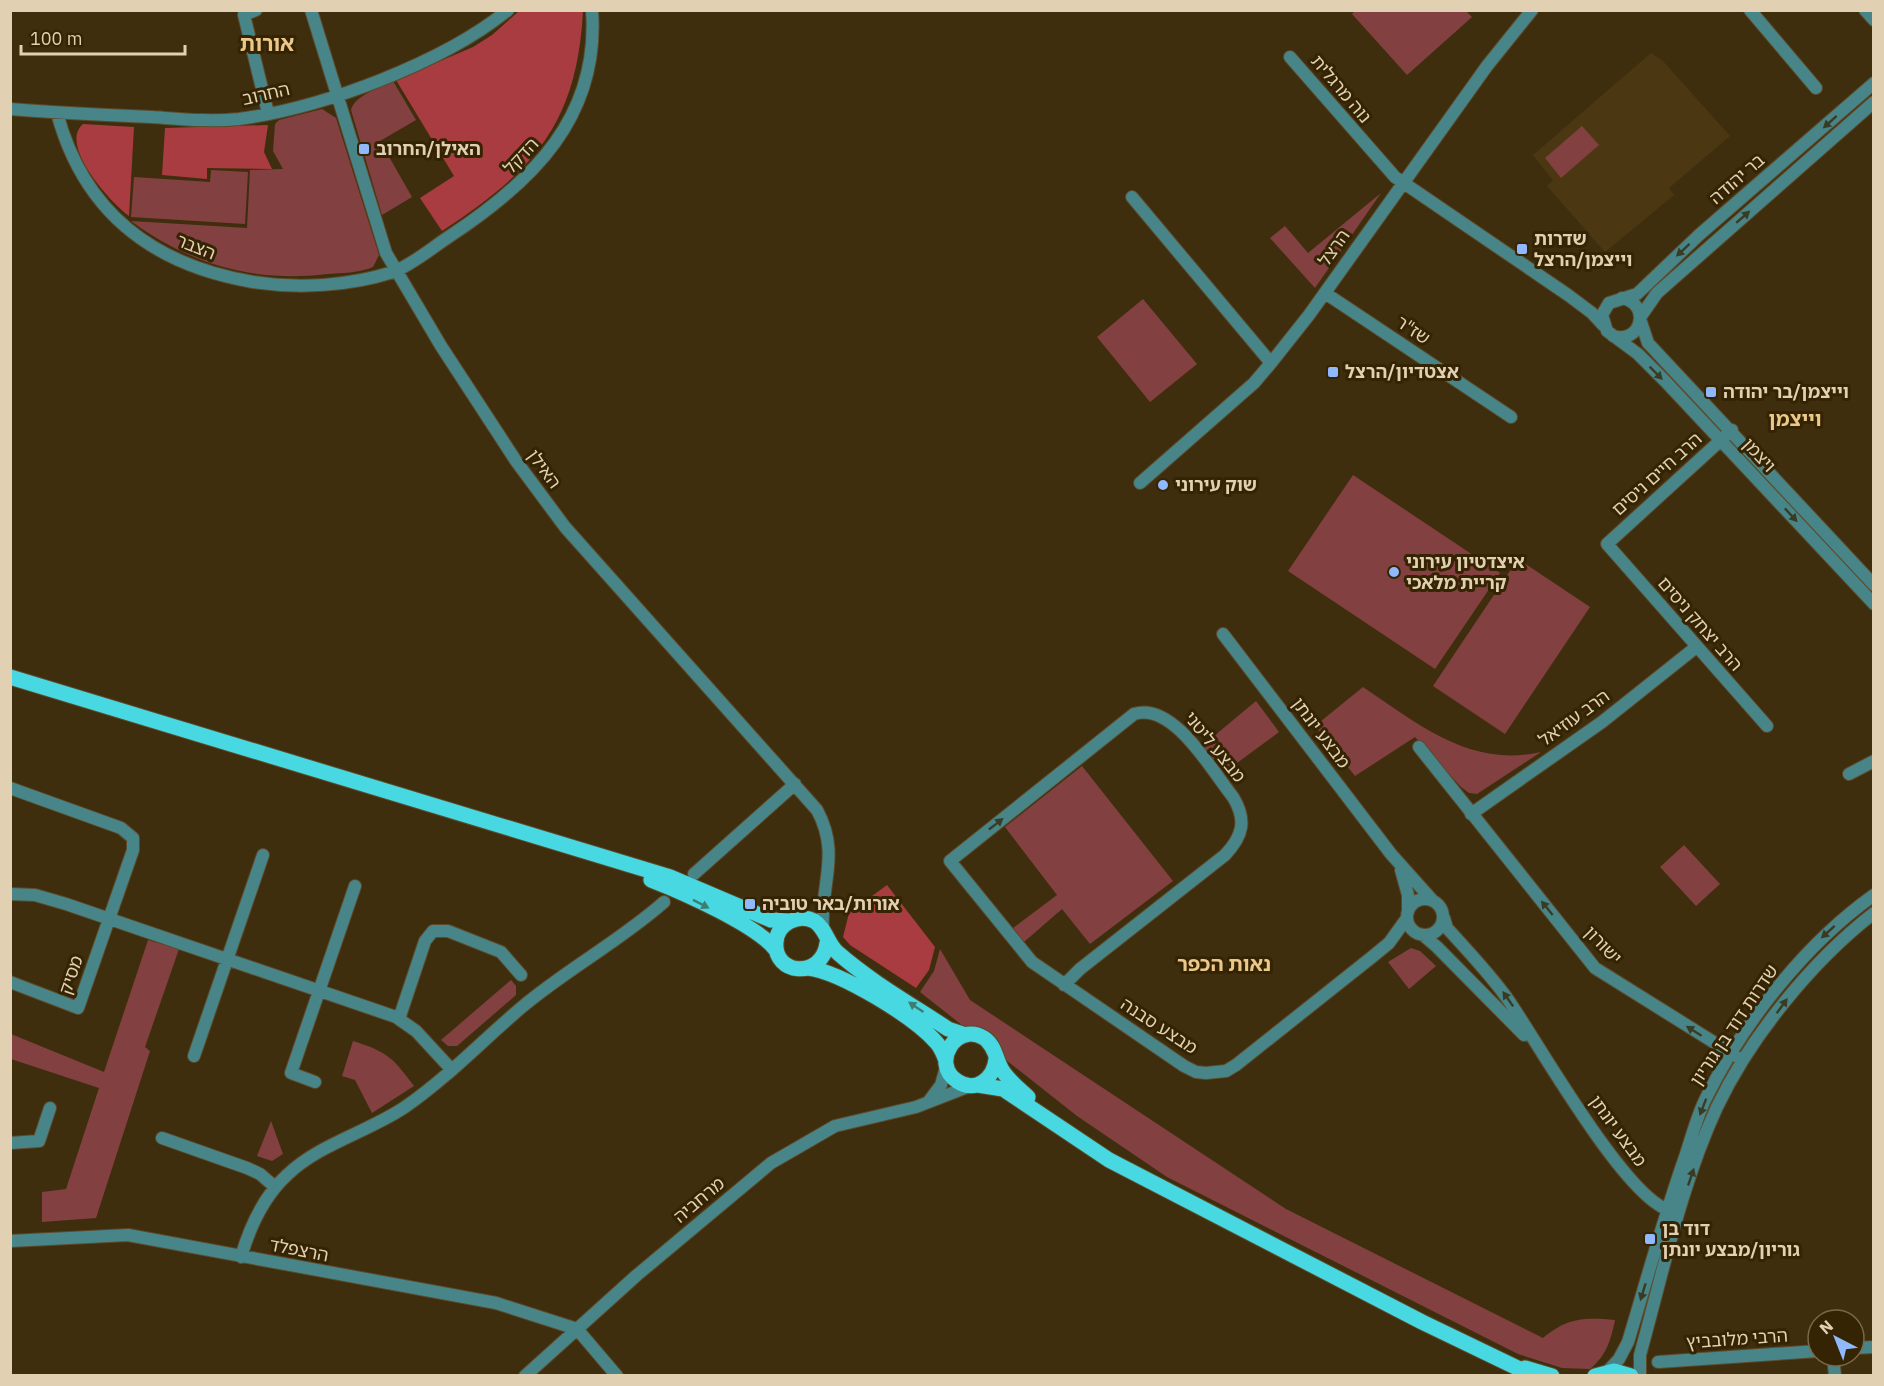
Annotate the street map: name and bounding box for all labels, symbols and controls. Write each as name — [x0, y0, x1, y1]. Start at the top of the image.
scale bar — [21, 18, 184, 56]
text: 100 m — [30, 27, 82, 50]
district label: אורות — [240, 29, 294, 57]
street label: נוה מרגלית — [1306, 50, 1377, 128]
street label: החרוב — [240, 77, 292, 110]
one-way arrow — [1823, 115, 1838, 128]
street label: הדקל — [498, 133, 543, 179]
place label: האילן/החרוב — [376, 137, 481, 160]
marker: האילן/החרוב — [357, 142, 371, 156]
street label: בר יהודה — [1704, 148, 1769, 209]
one-way arrow — [1735, 210, 1750, 224]
street label: הרצל — [1313, 225, 1355, 271]
place label: שדרות וייצמן/הרצל — [1534, 227, 1632, 271]
street label: הצבר — [173, 228, 219, 265]
marker: שדרות וייצמן/הרצל — [1515, 242, 1529, 256]
one-way arrow — [1676, 243, 1691, 257]
street label: שז"ר — [1392, 310, 1435, 349]
place label: אצטדיון/הרצל — [1345, 360, 1459, 383]
marker: אצטדיון/הרצל — [1326, 365, 1340, 379]
one-way arrow — [1649, 366, 1663, 380]
place label: וייצמן/בר יהודה — [1723, 380, 1849, 403]
marker: וייצמן/בר יהודה — [1704, 385, 1718, 399]
district label: וייצמן — [1768, 405, 1822, 432]
street label: הרב חיים ניסים — [1607, 427, 1707, 520]
street label: ויצמן — [1738, 433, 1781, 477]
street label: האילן — [522, 445, 566, 493]
place label: שוק עירוני — [1175, 473, 1257, 496]
marker: שוק עירוני — [1156, 478, 1170, 492]
one-way arrow — [1783, 507, 1797, 521]
place label: איצדטיון עירוני קריית מלאכי — [1406, 550, 1525, 594]
marker: איצדטיון עירוני קריית מלאכי — [1387, 565, 1401, 579]
street label: הרב יצחק ניסים — [1653, 572, 1748, 676]
street label: הרב עוזיאל — [1534, 684, 1614, 751]
street label: מבצע יונתן — [1287, 693, 1356, 773]
street label: מבצע ליטני — [1180, 706, 1251, 787]
one-way arrow — [988, 819, 1003, 831]
place label: אורות/באר טוביה — [762, 892, 900, 915]
marker: אורות/באר טוביה — [743, 897, 757, 911]
one-way arrow — [692, 898, 710, 908]
one-way arrow — [1540, 900, 1553, 916]
street label: ישורון — [1580, 921, 1627, 969]
one-way arrow — [1821, 925, 1836, 938]
district label: נאות הכפר — [1177, 950, 1271, 977]
street label: מסיק — [53, 952, 88, 997]
street label: שדרות דוד בן גוריון — [1685, 960, 1783, 1090]
one-way arrow — [1502, 991, 1514, 1006]
street label: מבצע סבנה — [1116, 992, 1202, 1059]
one-way arrow — [1776, 999, 1788, 1015]
one-way arrow — [908, 1001, 924, 1013]
one-way arrow — [1686, 1026, 1703, 1037]
street label: מבצע יונתן — [1585, 1090, 1652, 1171]
one-way arrow — [1698, 1098, 1707, 1116]
one-way arrow — [1686, 1168, 1696, 1186]
street label: מרחביה — [668, 1172, 729, 1228]
place label: דוד בן גוריון/מבצע יונתן — [1662, 1217, 1800, 1261]
street label: הרצפלד — [267, 1232, 331, 1267]
marker: דוד בן גוריון/מבצע יונתן — [1643, 1232, 1657, 1246]
one-way arrow — [1638, 1283, 1647, 1301]
north arrow — [1806, 1308, 1866, 1368]
text: N — [1815, 1316, 1837, 1338]
street label: הרבי מלובביץ — [1685, 1323, 1789, 1354]

